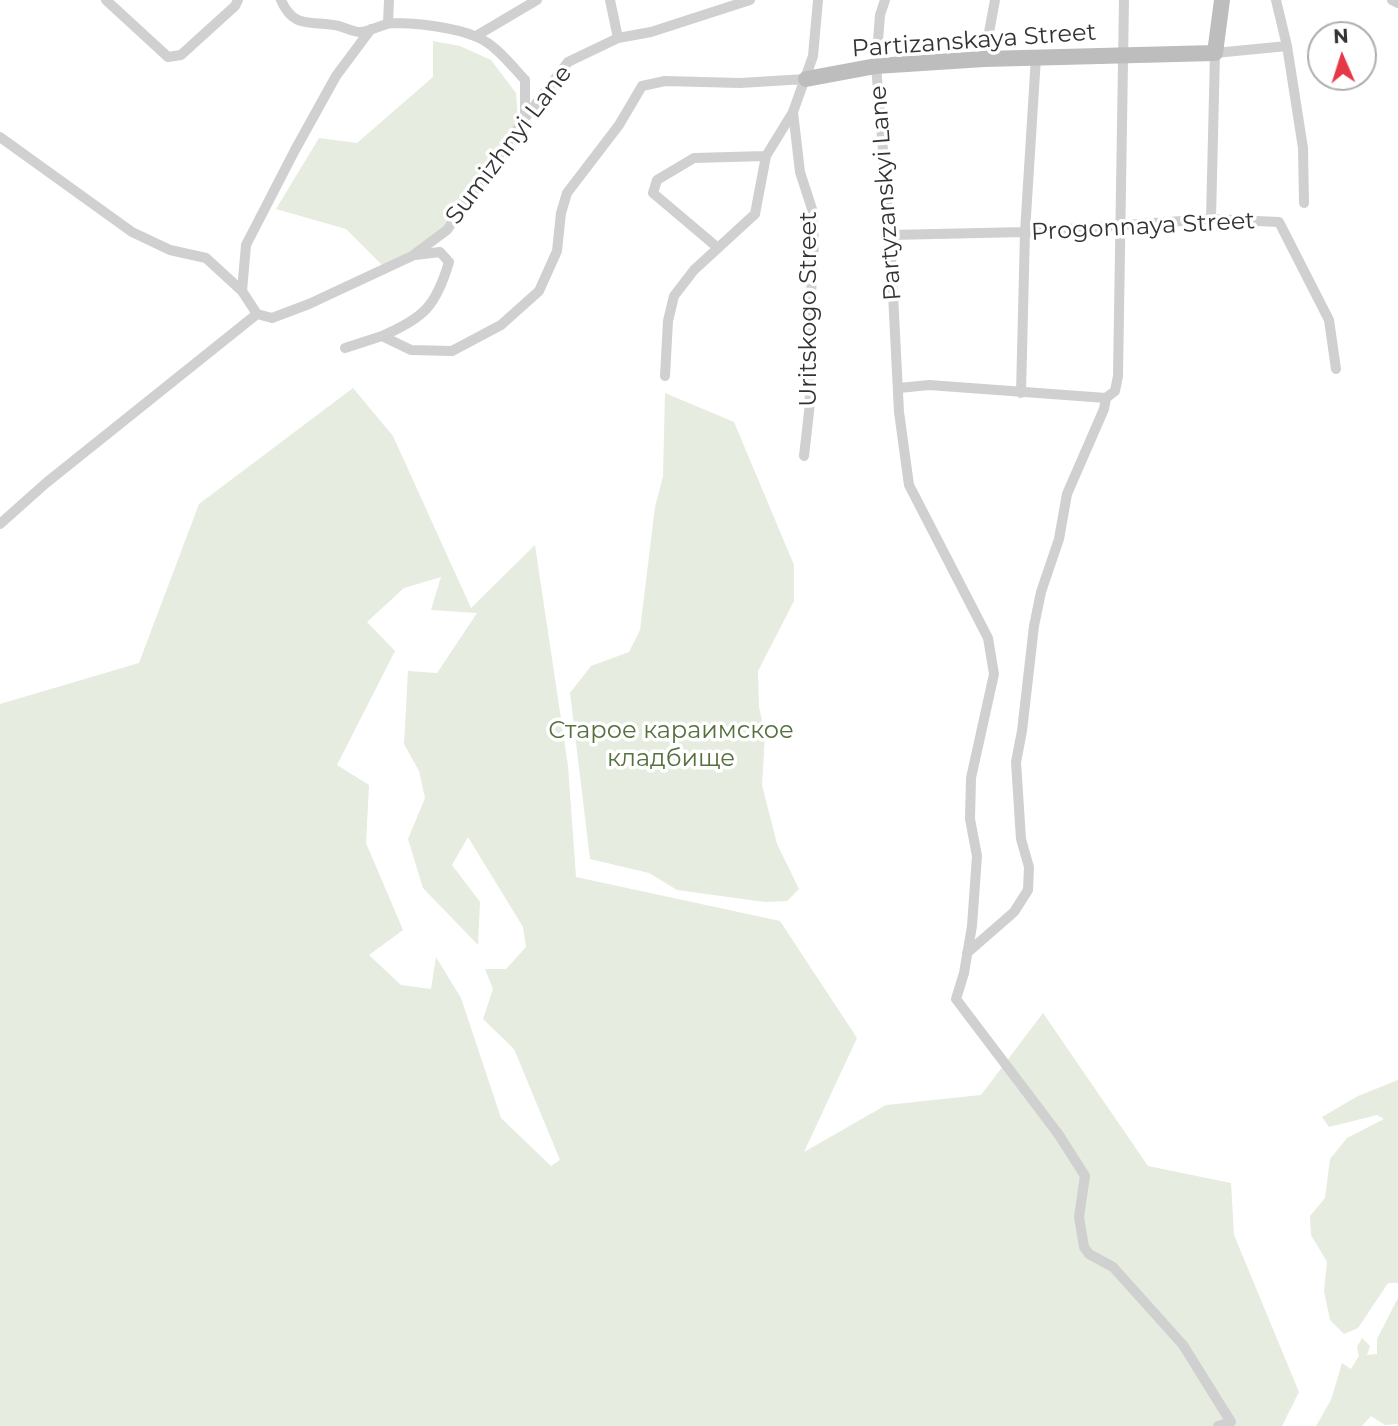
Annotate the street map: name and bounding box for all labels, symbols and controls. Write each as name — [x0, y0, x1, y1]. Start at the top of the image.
street label: Partizanskaya Street — [851, 18, 1097, 64]
north arrow — [1307, 21, 1377, 91]
text: N — [1333, 25, 1349, 48]
street label: Sumizhnyi Lane — [440, 60, 578, 230]
street label: Partyzanskyi Lane — [864, 84, 908, 302]
street label: Progonnaya Street — [1030, 207, 1256, 247]
street label: Uritskogo Street — [795, 211, 823, 407]
park label: Старое караимское кладбище — [548, 717, 794, 773]

